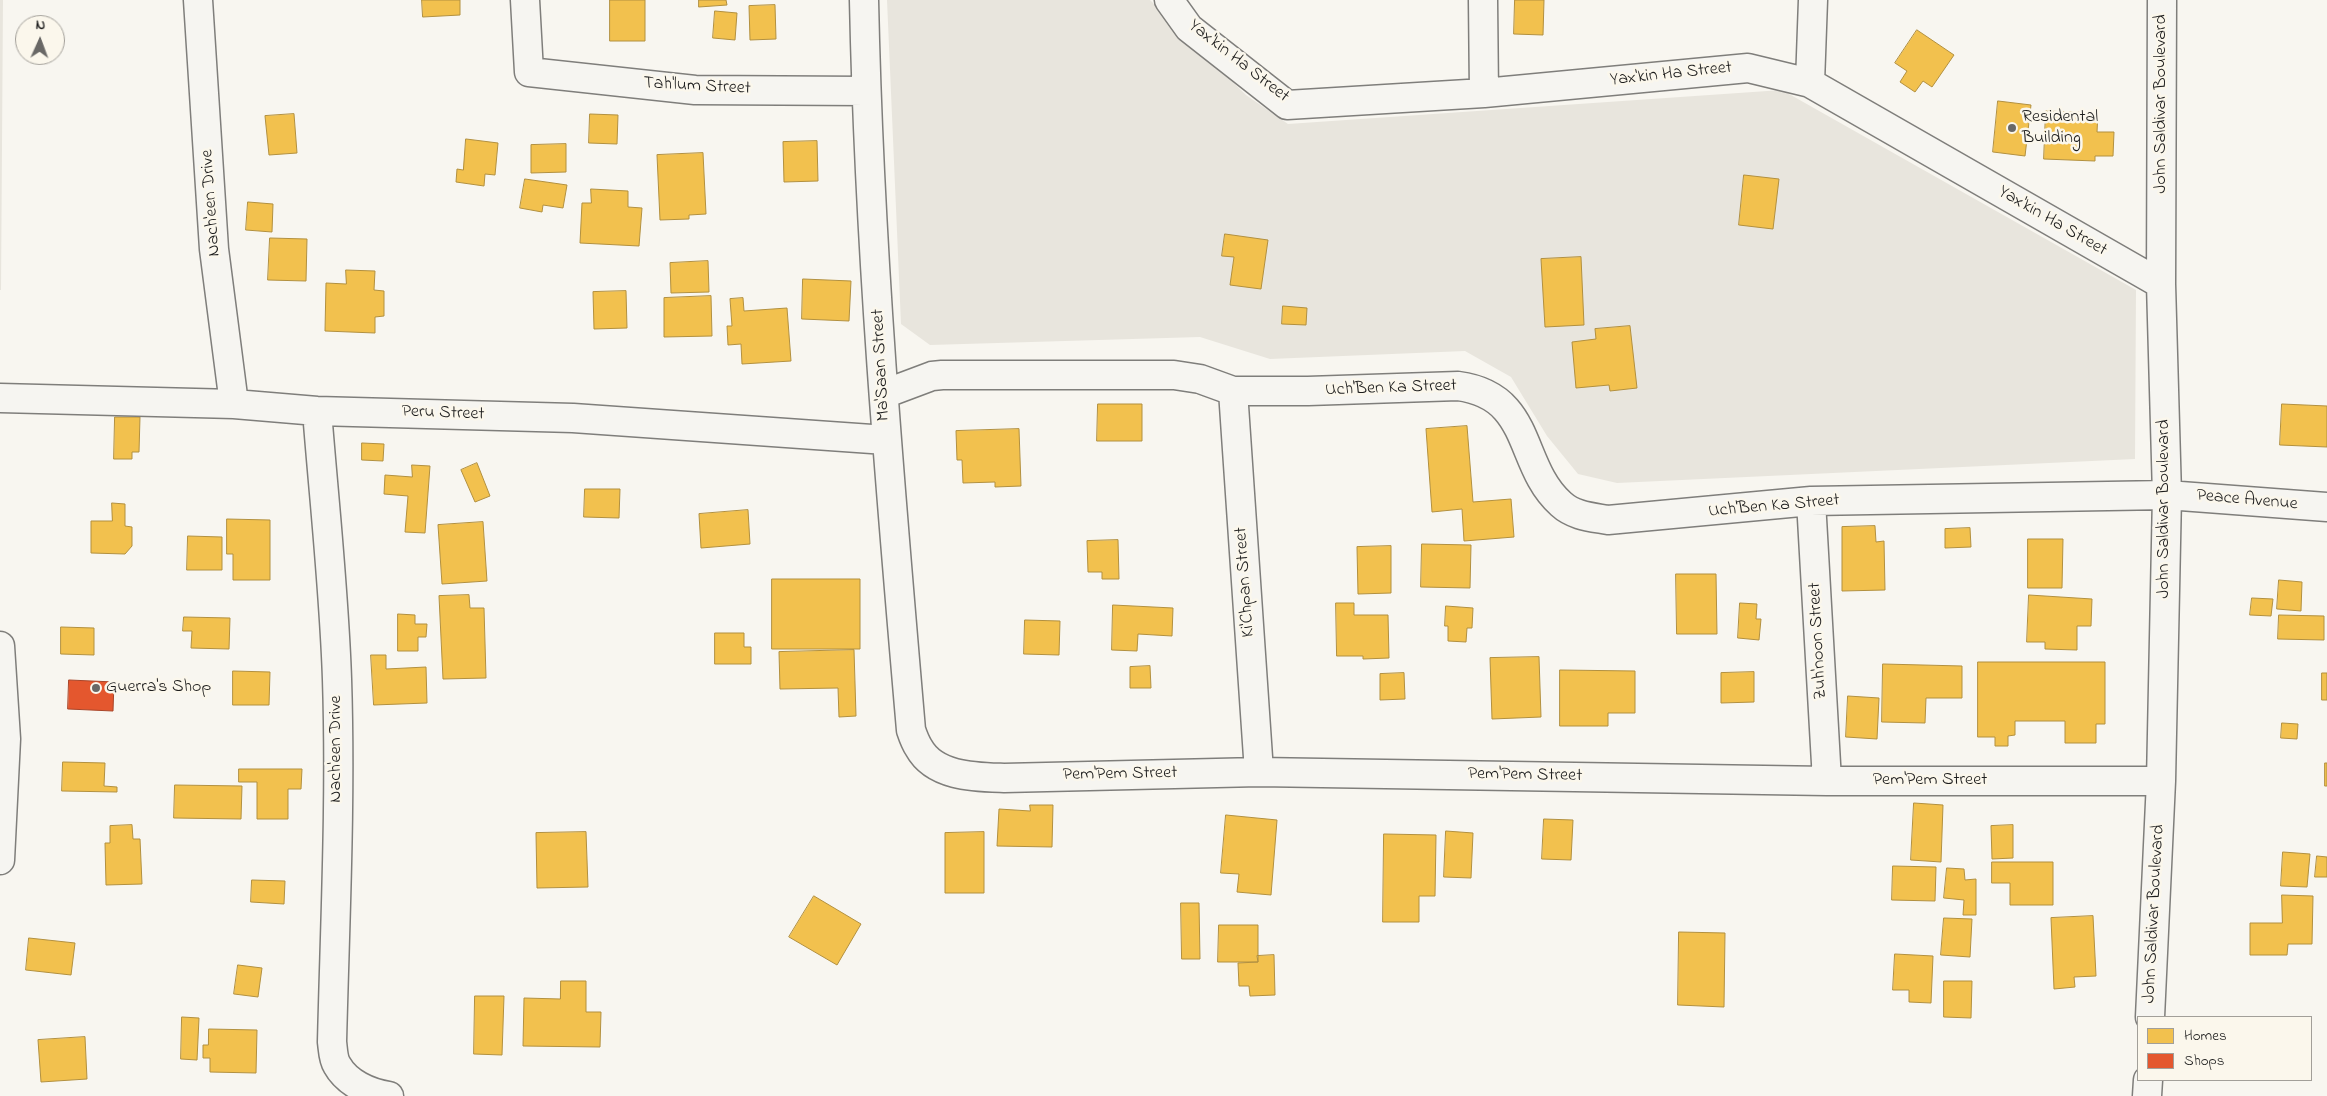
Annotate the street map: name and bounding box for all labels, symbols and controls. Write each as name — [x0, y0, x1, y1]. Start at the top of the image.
street label: John Saldivar Boulevard — [2151, 14, 2173, 194]
north arrow — [15, 15, 65, 65]
text: N — [35, 15, 46, 36]
street label: Yax'kin Ha Street — [1183, 16, 1293, 108]
street label: Yax'kin Ha Street — [1609, 58, 1733, 92]
street label: Tah'lum Street — [643, 73, 751, 101]
place label: Residental Building — [2022, 107, 2098, 150]
marker: Residental Building — [2006, 122, 2018, 134]
street label: Nach'een Drive — [197, 149, 227, 257]
street label: Yax'kin Ha Street — [1994, 182, 2110, 262]
street label: Ma'Saan Street — [868, 308, 896, 422]
street label: Uch'Ben Ka Street — [1325, 376, 1457, 402]
street label: Peru Street — [401, 402, 485, 426]
street label: John Saldivar Boulevard — [2154, 419, 2176, 599]
street label: Peace Avenue — [2196, 486, 2298, 516]
street label: Uch'Ben Ka Street — [1707, 491, 1841, 523]
street label: Ki'Chpan Street — [1231, 526, 1261, 638]
street label: Zuh'noon Street — [1805, 582, 1833, 700]
place label: Guerra's Shop — [106, 677, 211, 699]
marker: Guerra's Shop — [90, 682, 102, 694]
street label: Nach'een Drive — [326, 695, 348, 803]
street label: Pem'Pem Street — [1063, 763, 1177, 787]
street label: Pem'Pem Street — [1468, 764, 1582, 788]
street label: Pem'Pem Street — [1873, 770, 1987, 792]
street label: John Saldivar Boulevard — [2140, 824, 2170, 1004]
legend — [2137, 1016, 2312, 1081]
text: Homes — [2184, 1025, 2227, 1047]
text: Shops — [2184, 1050, 2224, 1072]

